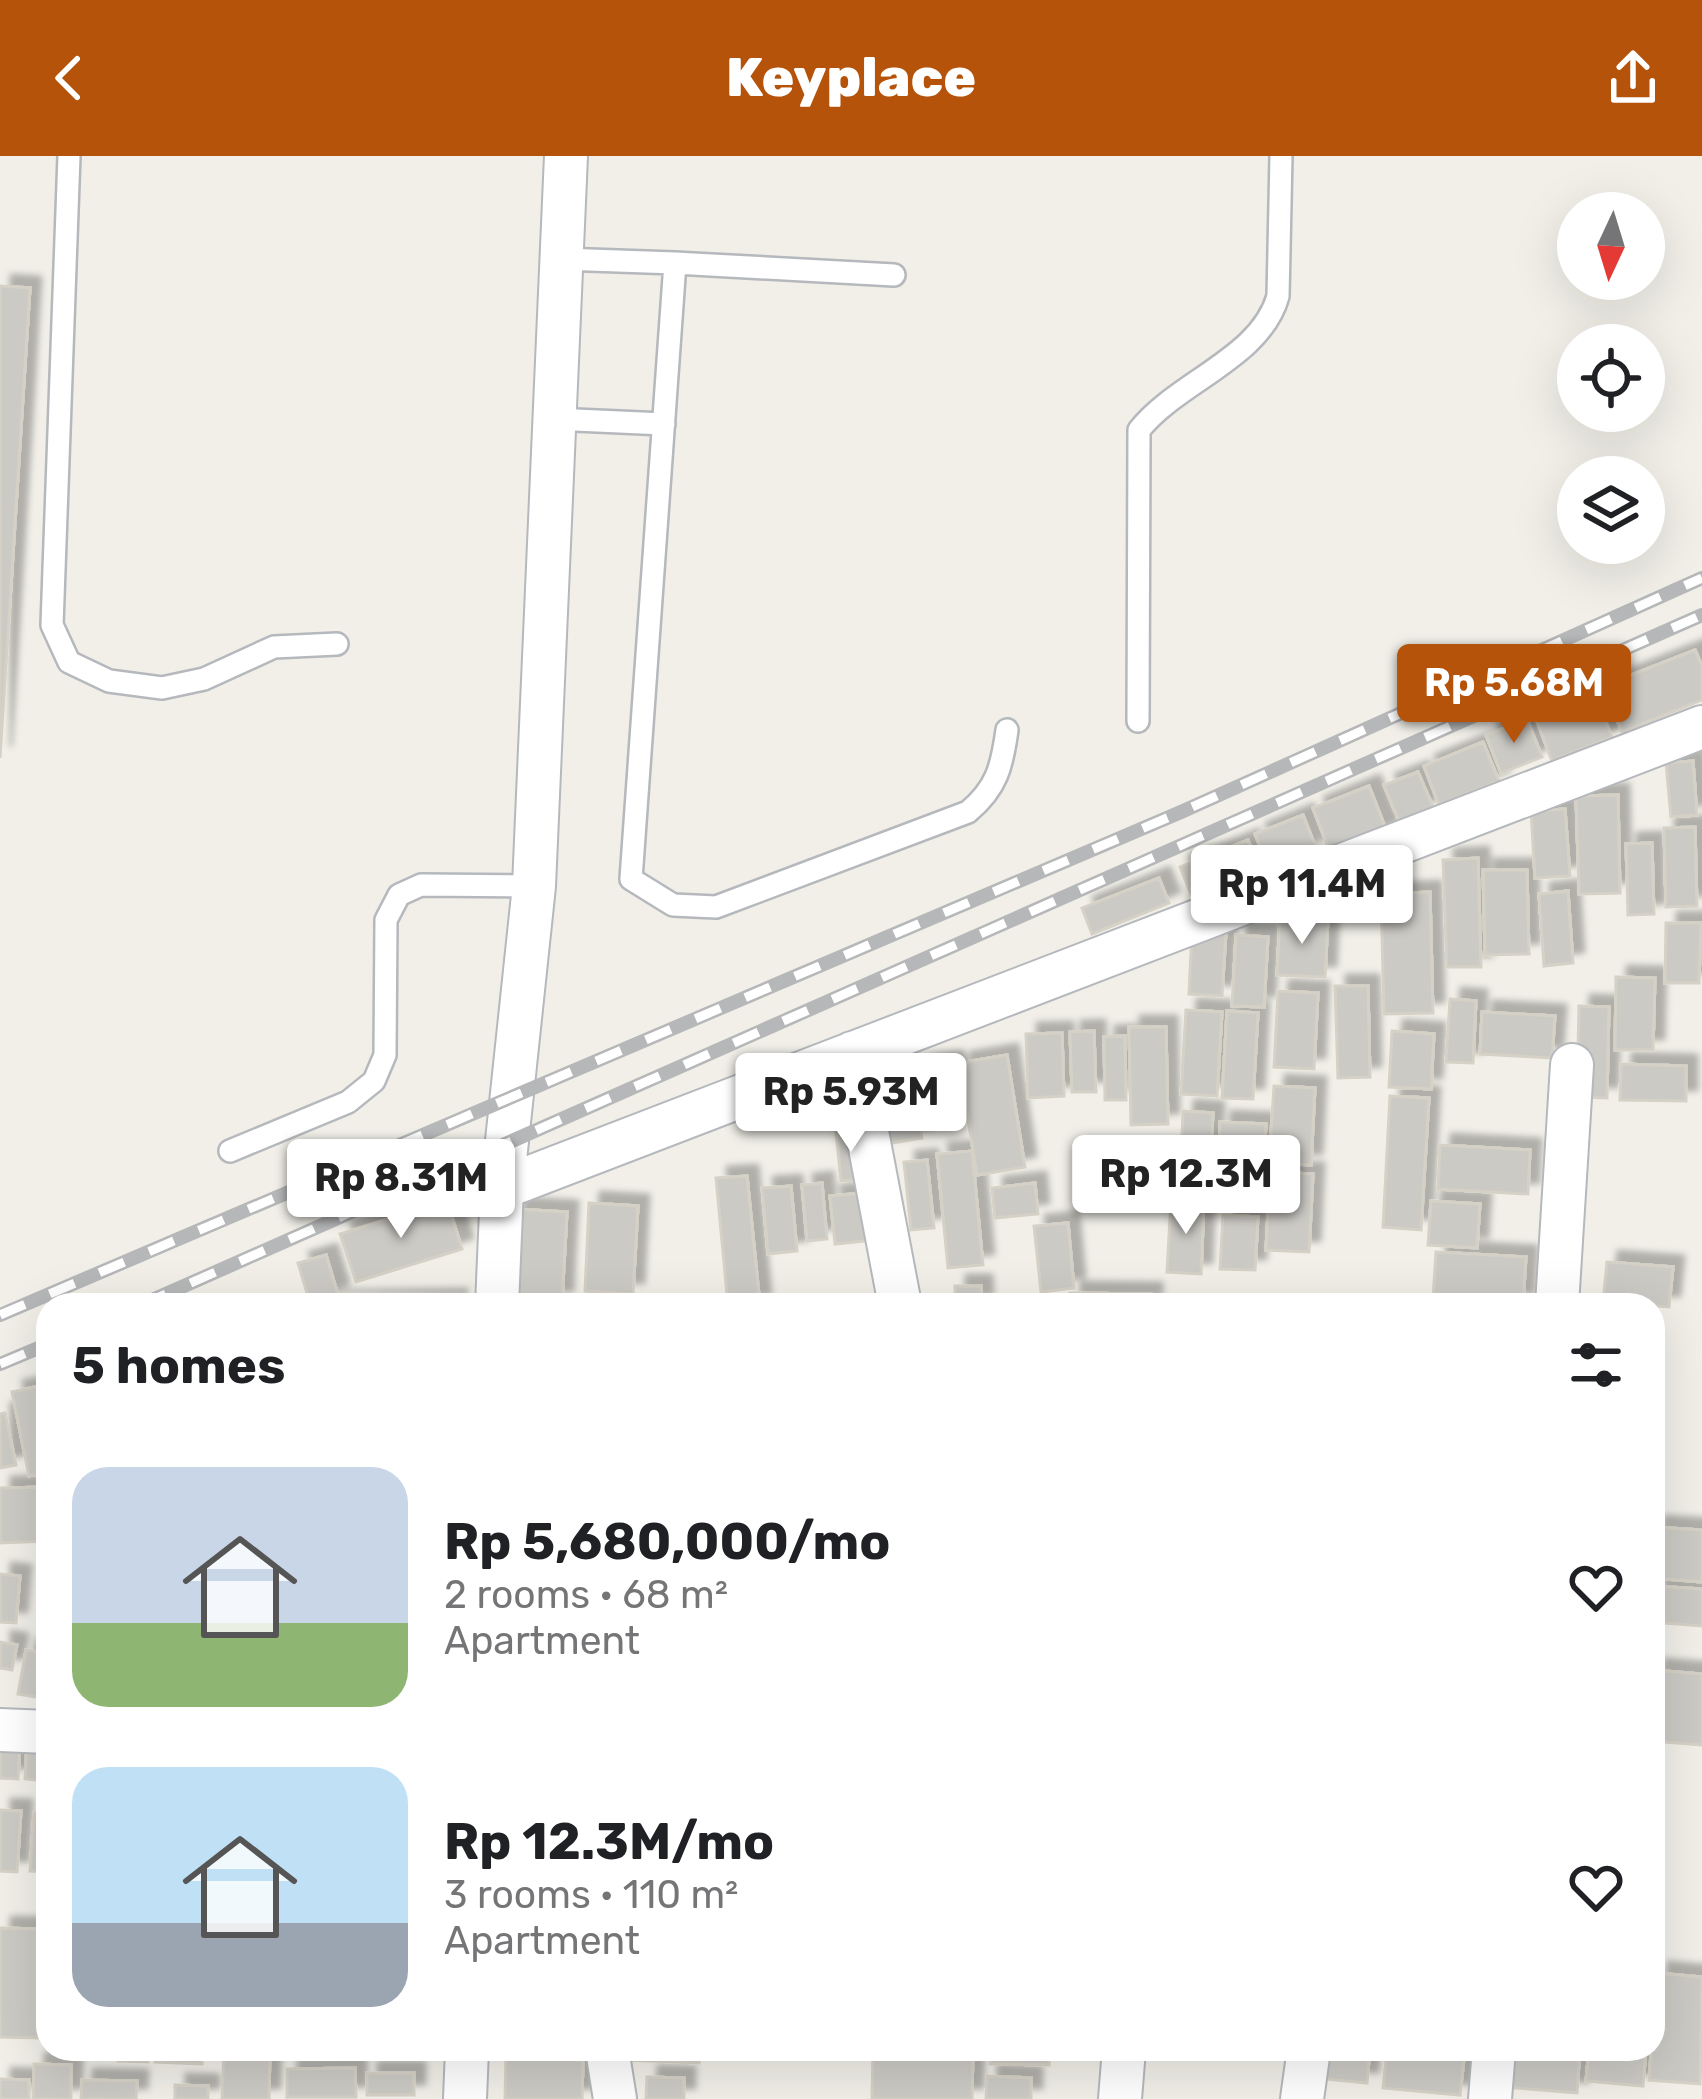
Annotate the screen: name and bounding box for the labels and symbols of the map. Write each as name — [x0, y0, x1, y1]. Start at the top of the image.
north arrow — [1557, 192, 1665, 300]
pin: Rp 5.68M — [1390, 644, 1638, 746]
pin: Rp 11.4M — [1178, 845, 1426, 947]
pin: Rp 5.93M — [727, 1053, 975, 1155]
pin: Rp 12.3M — [1062, 1135, 1310, 1237]
pin: Rp 8.31M — [277, 1139, 525, 1241]

